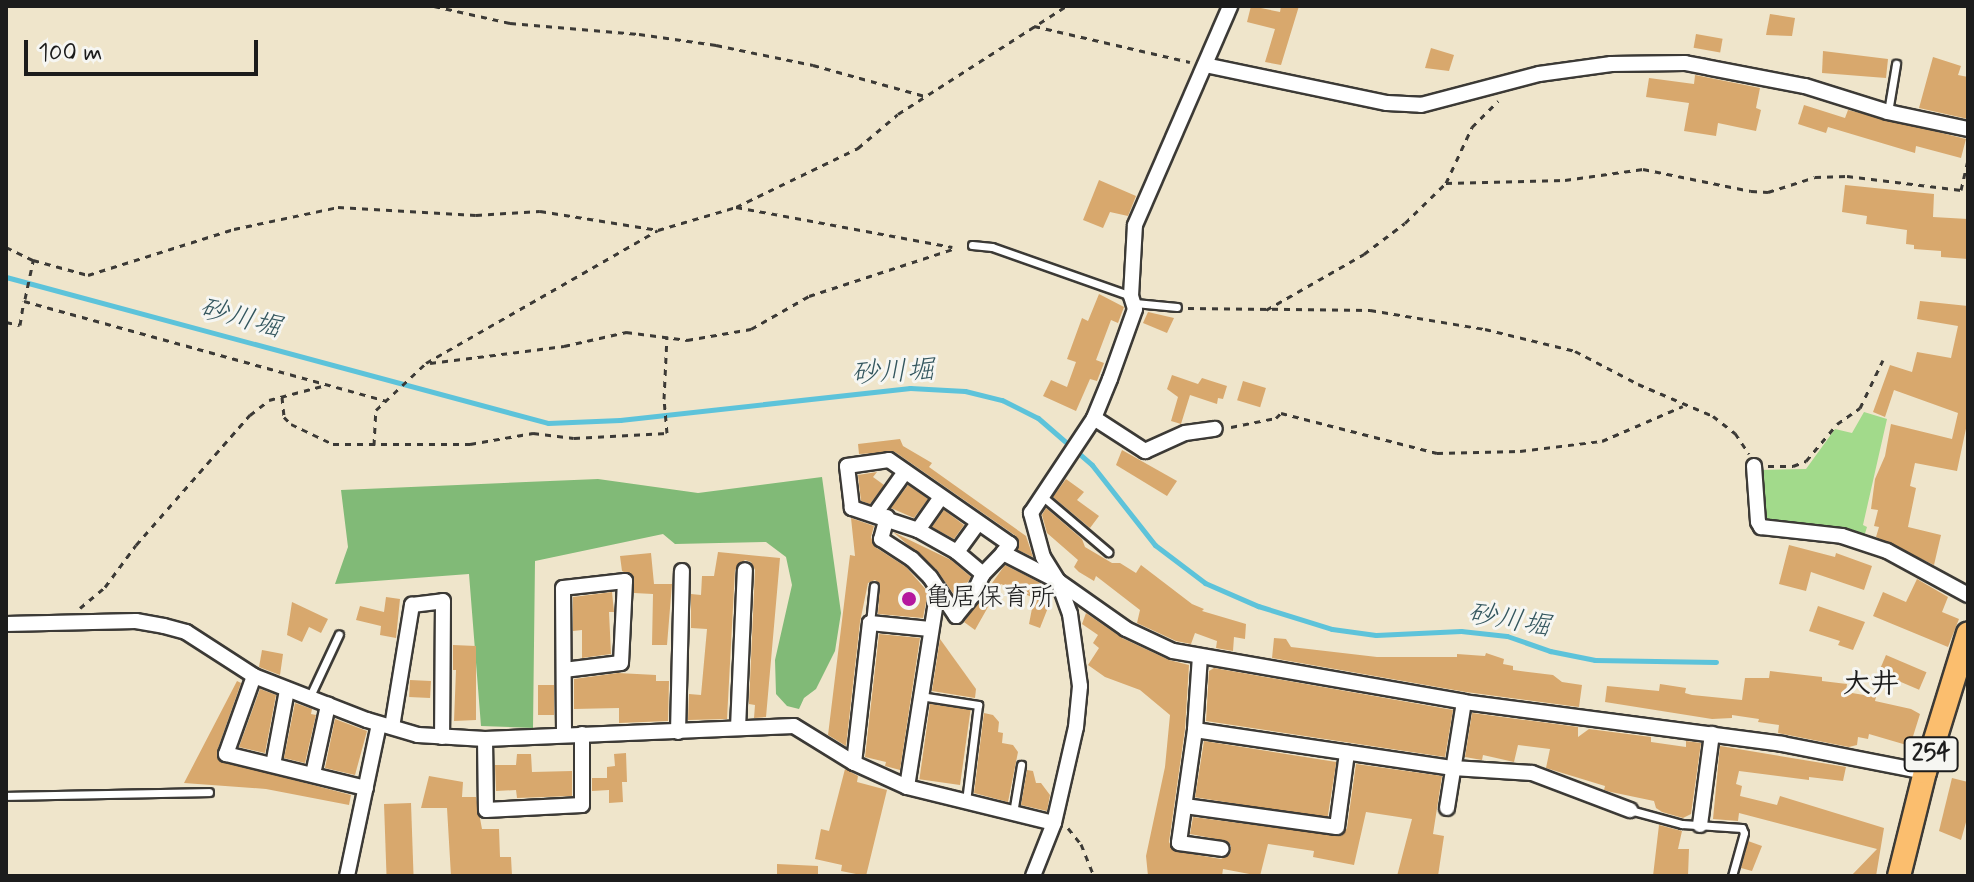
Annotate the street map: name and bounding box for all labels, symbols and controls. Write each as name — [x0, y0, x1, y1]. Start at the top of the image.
scale bar — [28, 24, 262, 74]
text: 100 m — [38, 38, 102, 69]
water label: 砂川堀 — [195, 292, 285, 346]
water label: 砂川堀 — [850, 354, 936, 392]
place label: 亀居保育所 — [925, 583, 1055, 615]
marker: 亀居保育所 — [900, 590, 918, 608]
water label: 砂川堀 — [1465, 597, 1553, 645]
district label: 大井 — [1843, 668, 1899, 702]
road number: 254 — [1903, 734, 1959, 774]

